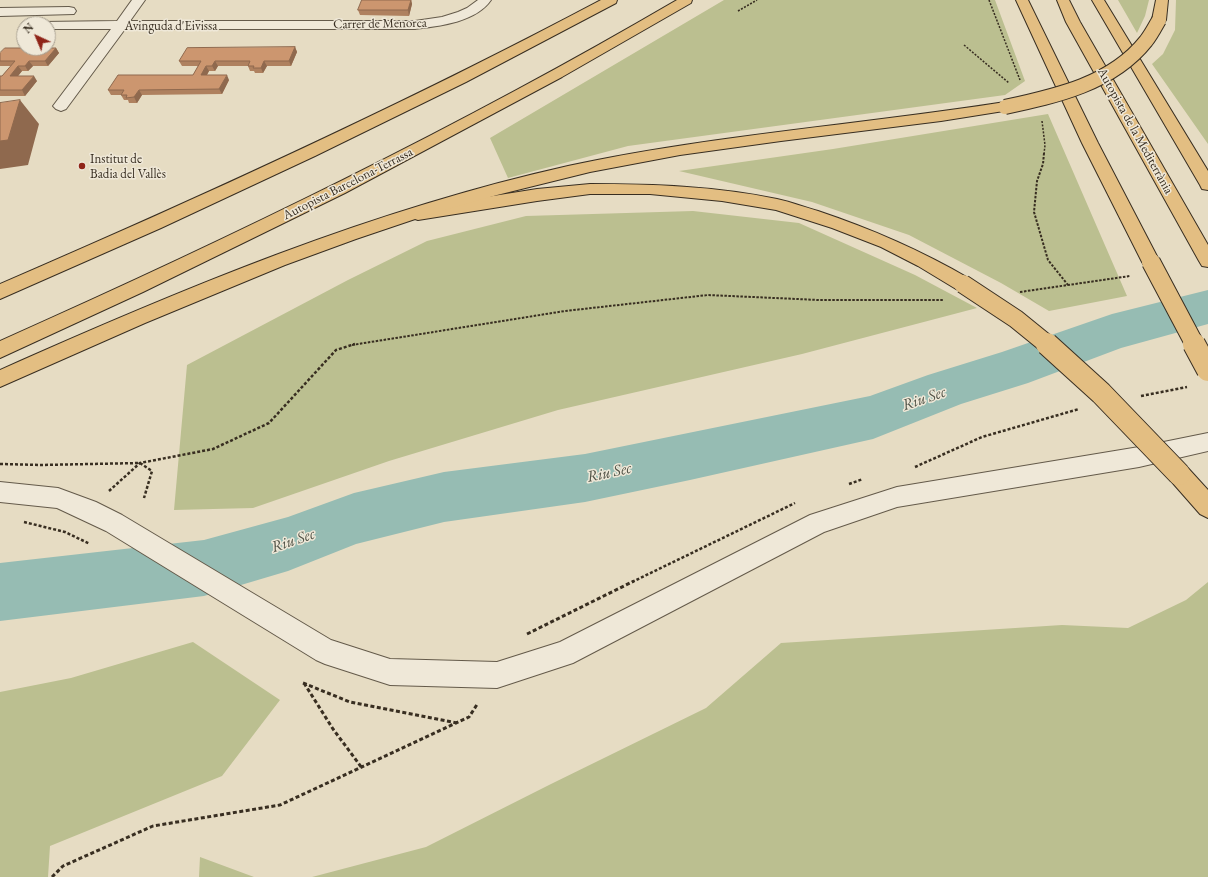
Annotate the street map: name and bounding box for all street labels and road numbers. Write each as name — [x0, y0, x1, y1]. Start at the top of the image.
street label: Carrer de Menorca — [333, 15, 427, 33]
street label: Avinguda d'Eivissa — [125, 18, 217, 34]
street label: Autopista de la Mediterrània — [1094, 65, 1176, 197]
street label: Autopista Barcelona-Terrassa — [280, 144, 416, 224]

